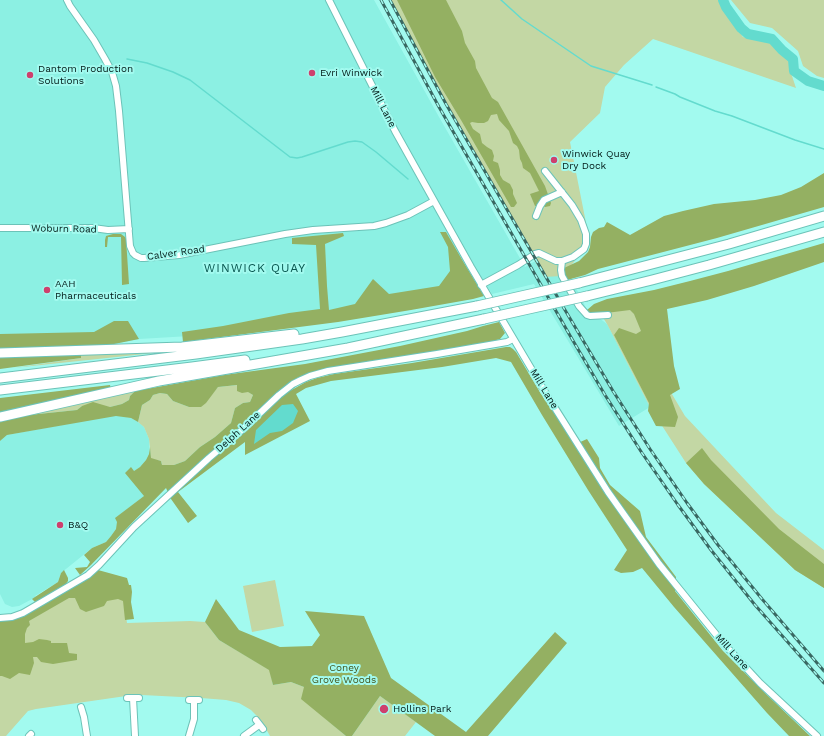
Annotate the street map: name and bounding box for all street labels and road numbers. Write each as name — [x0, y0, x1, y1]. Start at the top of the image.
street label: Mill Lane — [368, 85, 398, 129]
street label: Woburn Road — [31, 222, 97, 236]
street label: Calver Road — [146, 243, 206, 263]
street label: Mill Lane — [527, 367, 561, 411]
street label: Delph Lane — [213, 409, 263, 455]
street label: Mill Lane — [713, 632, 751, 672]

